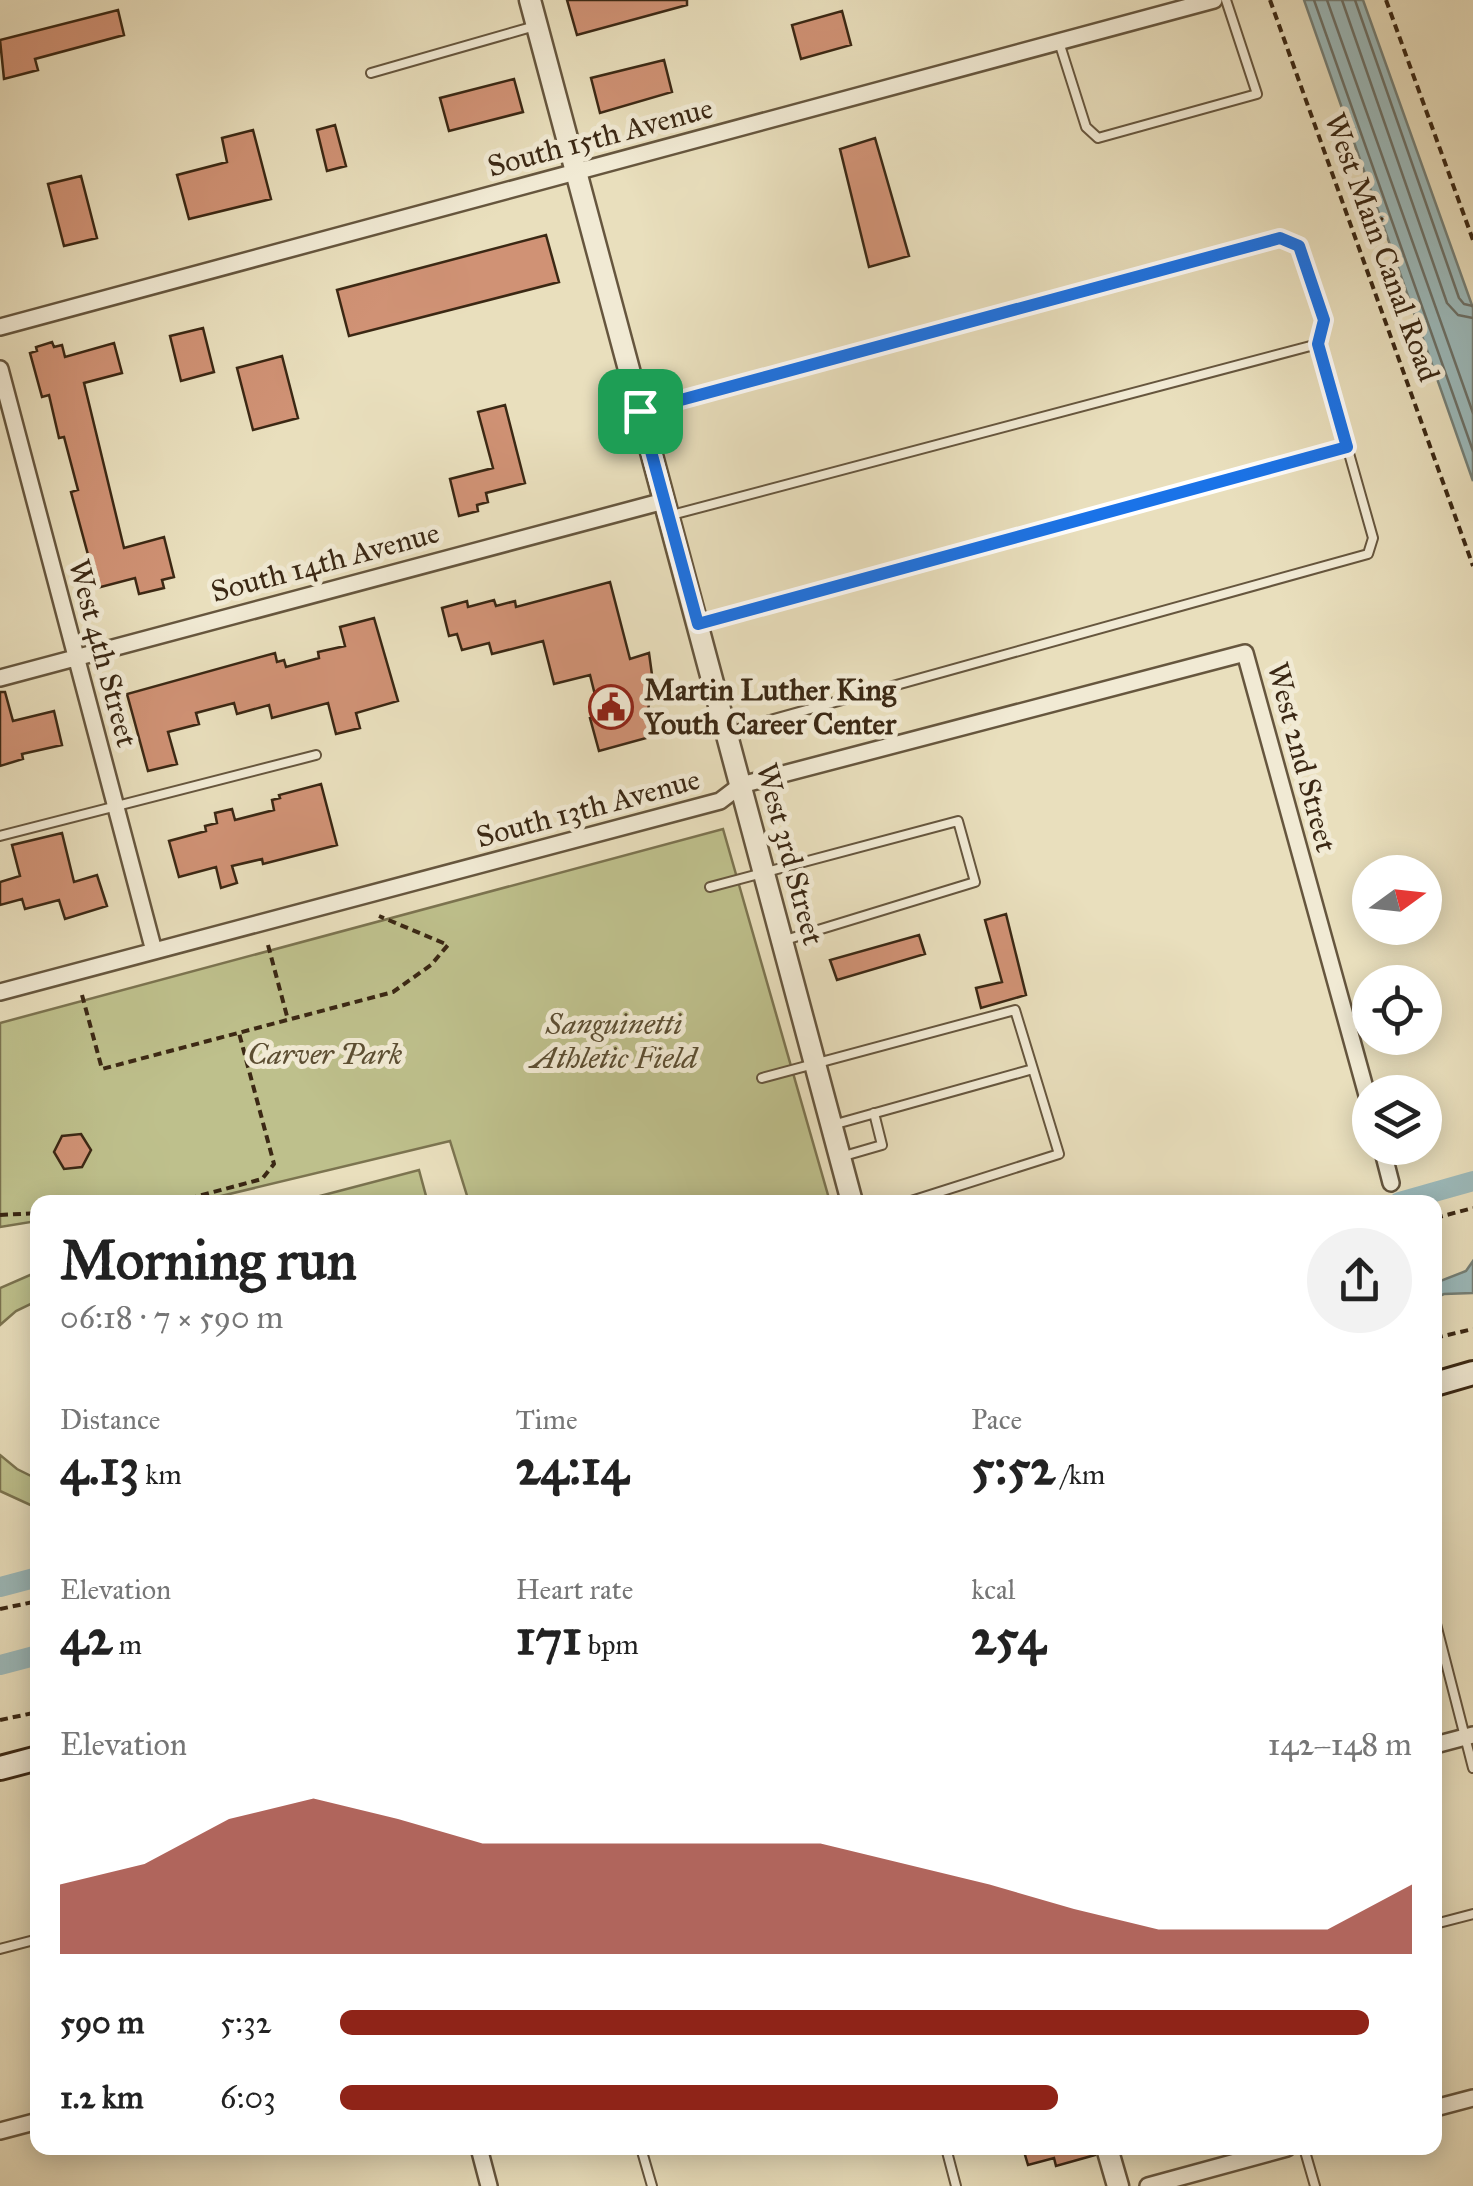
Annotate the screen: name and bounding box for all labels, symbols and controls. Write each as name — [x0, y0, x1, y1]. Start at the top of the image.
street label: South 15th Avenue — [483, 90, 717, 184]
street label: West Main Canal Road — [1317, 108, 1447, 386]
pin — [598, 369, 683, 454]
icon: arrive — [613, 384, 668, 439]
street label: South 14th Avenue — [207, 514, 443, 610]
street label: West 4th Street — [61, 555, 145, 751]
street label: West 2nd Street — [1259, 658, 1345, 856]
place label: Martin Luther King Youth Career Center — [643, 672, 897, 742]
public building icon: Martin Luther King Youth Career Center — [588, 684, 634, 730]
street label: West 3rd Street — [748, 759, 832, 949]
street label: South 13th Avenue — [472, 761, 704, 855]
north arrow — [1352, 855, 1442, 945]
map controls — [1352, 855, 1442, 1165]
button: locate — [1352, 965, 1442, 1055]
park label: Sanguinetti Athletic Field — [528, 1006, 699, 1076]
park label: Carver Park — [248, 1036, 402, 1072]
button: layers — [1352, 1075, 1442, 1165]
text: Morning run — [60, 1227, 357, 1294]
button: share — [1307, 1228, 1412, 1333]
text: 06:18 · 7 × 590 m — [60, 1298, 283, 1337]
text: Distance — [60, 1402, 160, 1437]
text: Time — [516, 1402, 578, 1437]
text: Pace — [971, 1402, 1022, 1437]
text: 4.13 — [60, 1437, 139, 1498]
text: 24:14 — [516, 1437, 628, 1498]
text: 5:52 — [971, 1437, 1055, 1498]
text: km — [139, 1457, 182, 1492]
text: /km — [1055, 1457, 1105, 1492]
text: Elevation — [60, 1572, 171, 1607]
text: Heart rate — [516, 1572, 633, 1607]
text: kcal — [971, 1572, 1015, 1607]
text: 42 — [60, 1607, 113, 1668]
text: 171 — [516, 1607, 582, 1668]
text: 254 — [971, 1607, 1045, 1668]
text: m — [113, 1627, 142, 1662]
text: bpm — [582, 1627, 639, 1662]
text: Elevation — [60, 1725, 187, 1764]
text: 142–148 m — [1268, 1725, 1412, 1764]
text: 590 m — [60, 2003, 144, 2042]
text: 5:32 — [220, 2003, 272, 2042]
text: 1.2 km — [60, 2078, 144, 2117]
text: 6:03 — [220, 2078, 276, 2117]

